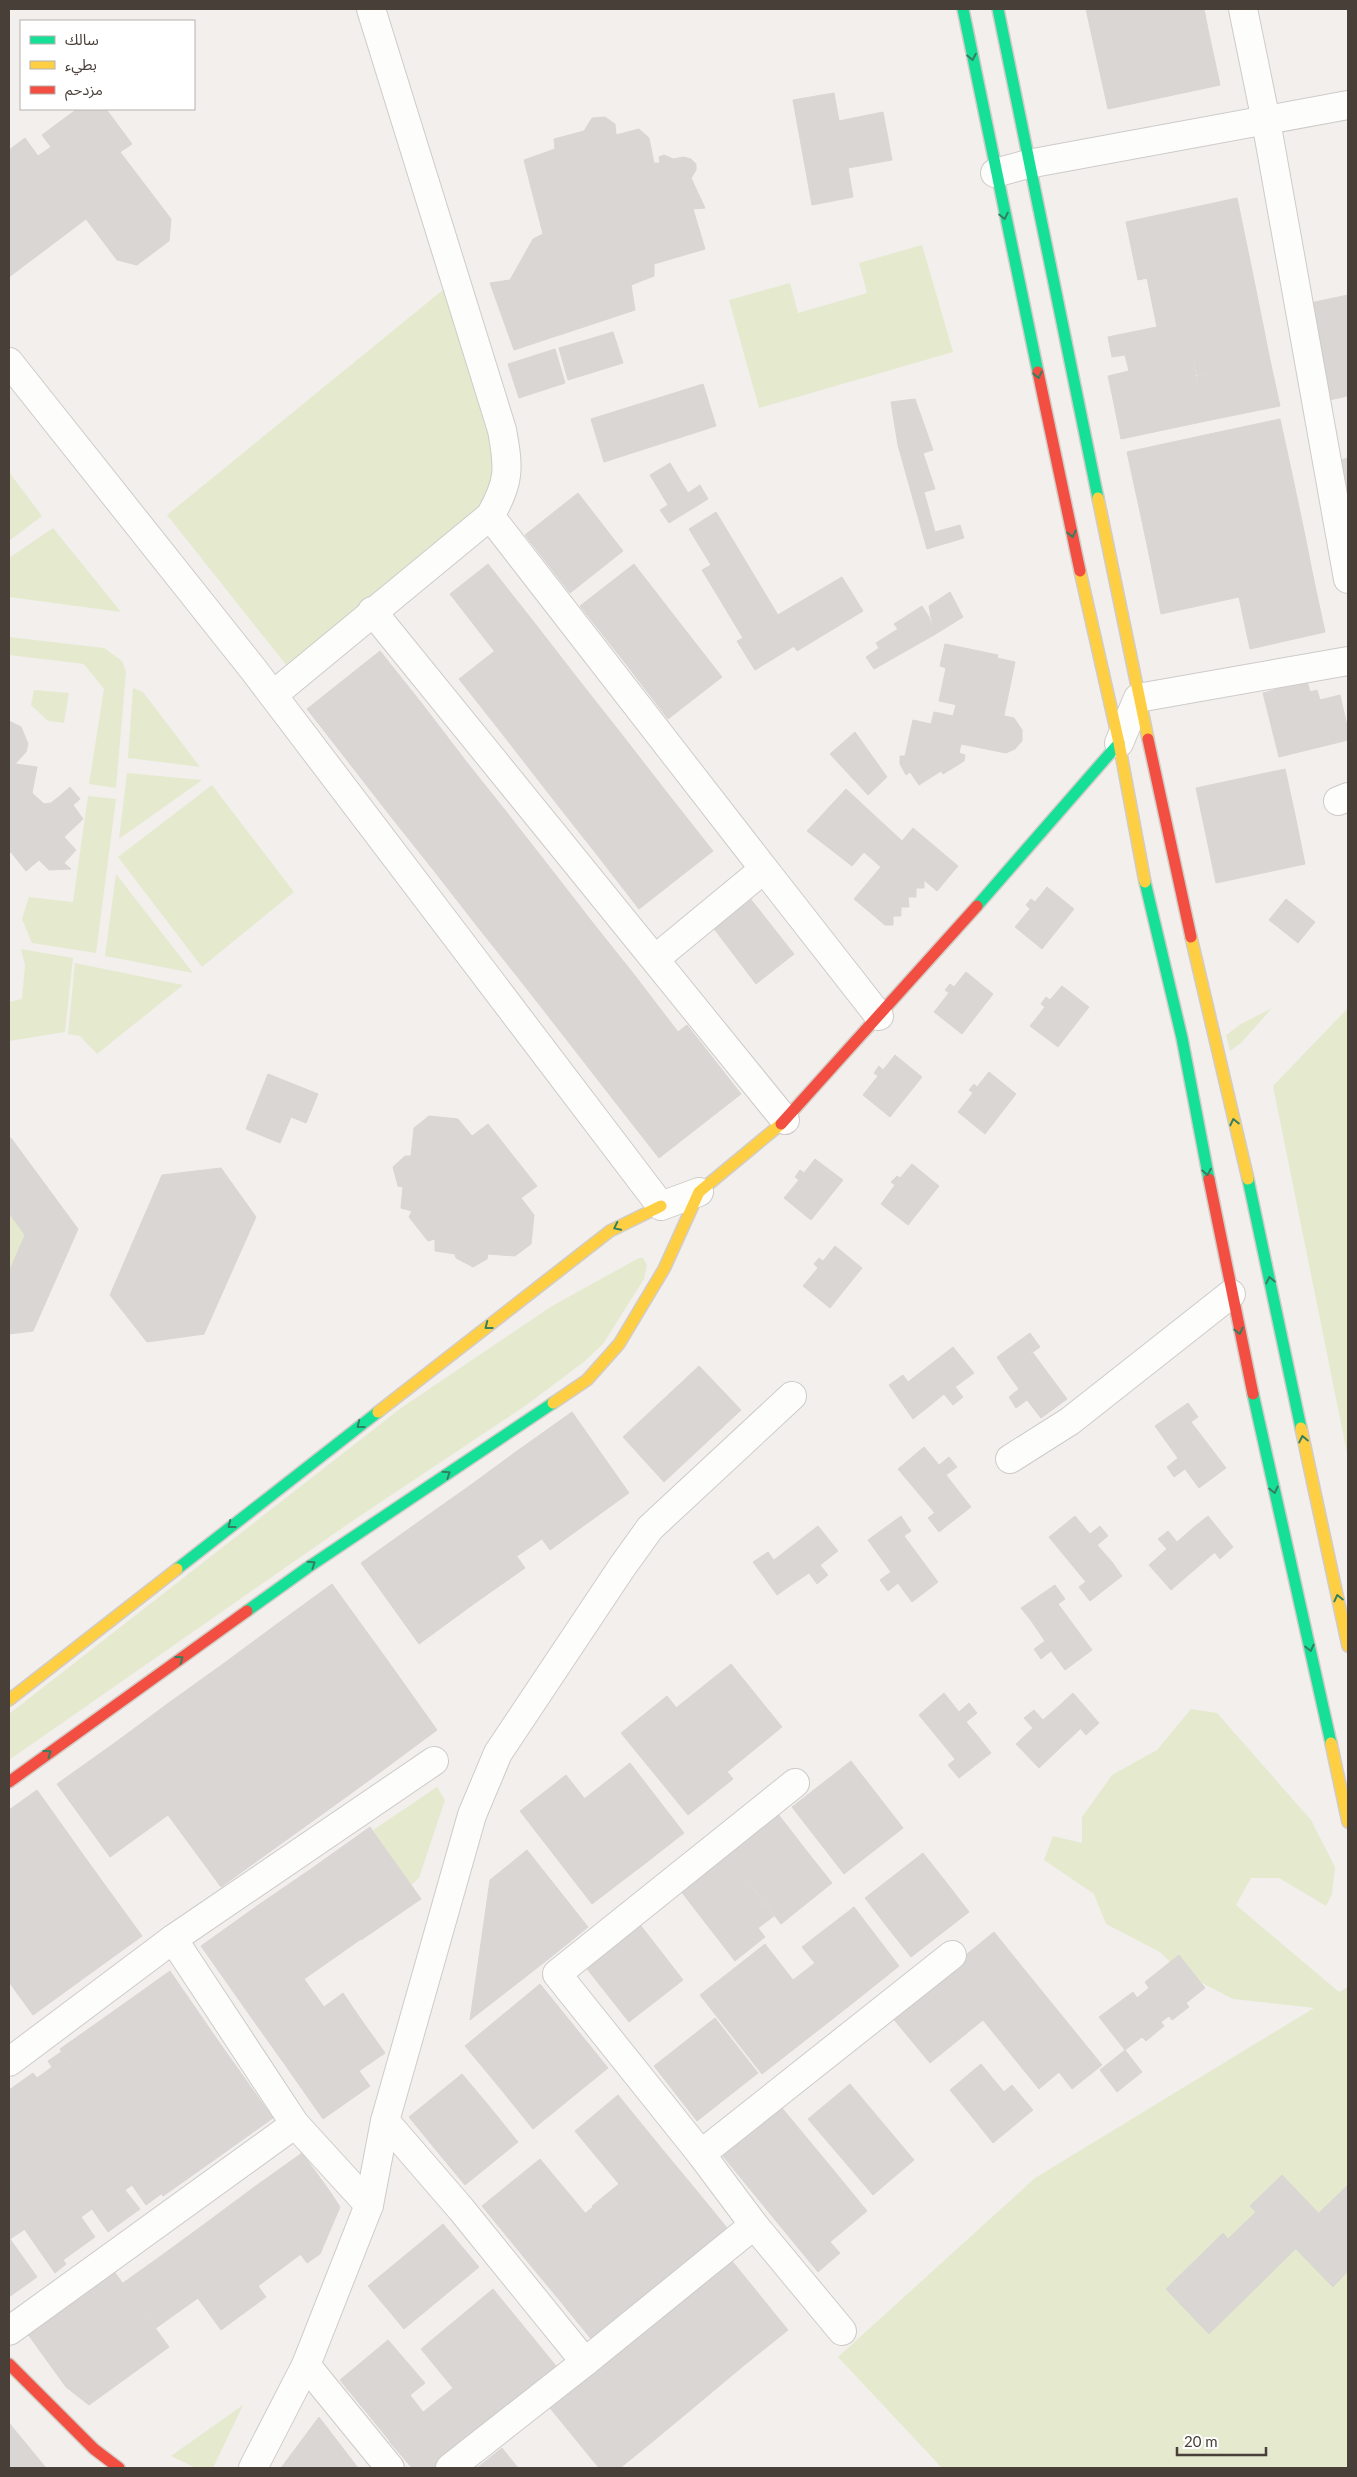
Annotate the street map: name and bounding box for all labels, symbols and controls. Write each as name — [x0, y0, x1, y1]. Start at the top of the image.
legend — [20, 20, 195, 110]
text: سالك — [65, 30, 99, 48]
one-way arrow — [966, 52, 977, 61]
text: بطيء — [65, 55, 97, 76]
text: مزدحم — [65, 80, 103, 101]
one-way arrow — [999, 211, 1009, 220]
one-way arrow — [1032, 370, 1043, 379]
one-way arrow — [1066, 529, 1077, 538]
one-way arrow — [1229, 1117, 1240, 1126]
one-way arrow — [1201, 1167, 1212, 1176]
one-way arrow — [613, 1221, 622, 1231]
one-way arrow — [1265, 1276, 1275, 1285]
one-way arrow — [485, 1320, 494, 1328]
one-way arrow — [1233, 1327, 1244, 1336]
one-way arrow — [357, 1420, 366, 1428]
one-way arrow — [1298, 1435, 1309, 1444]
one-way arrow — [442, 1471, 451, 1480]
one-way arrow — [1268, 1485, 1279, 1494]
one-way arrow — [227, 1519, 237, 1528]
one-way arrow — [307, 1561, 316, 1570]
one-way arrow — [1333, 1594, 1344, 1602]
one-way arrow — [1304, 1644, 1315, 1653]
one-way arrow — [174, 1656, 183, 1664]
one-way arrow — [42, 1750, 52, 1759]
scale bar — [1177, 2424, 1266, 2456]
text: 20 m — [1184, 2432, 1218, 2450]

